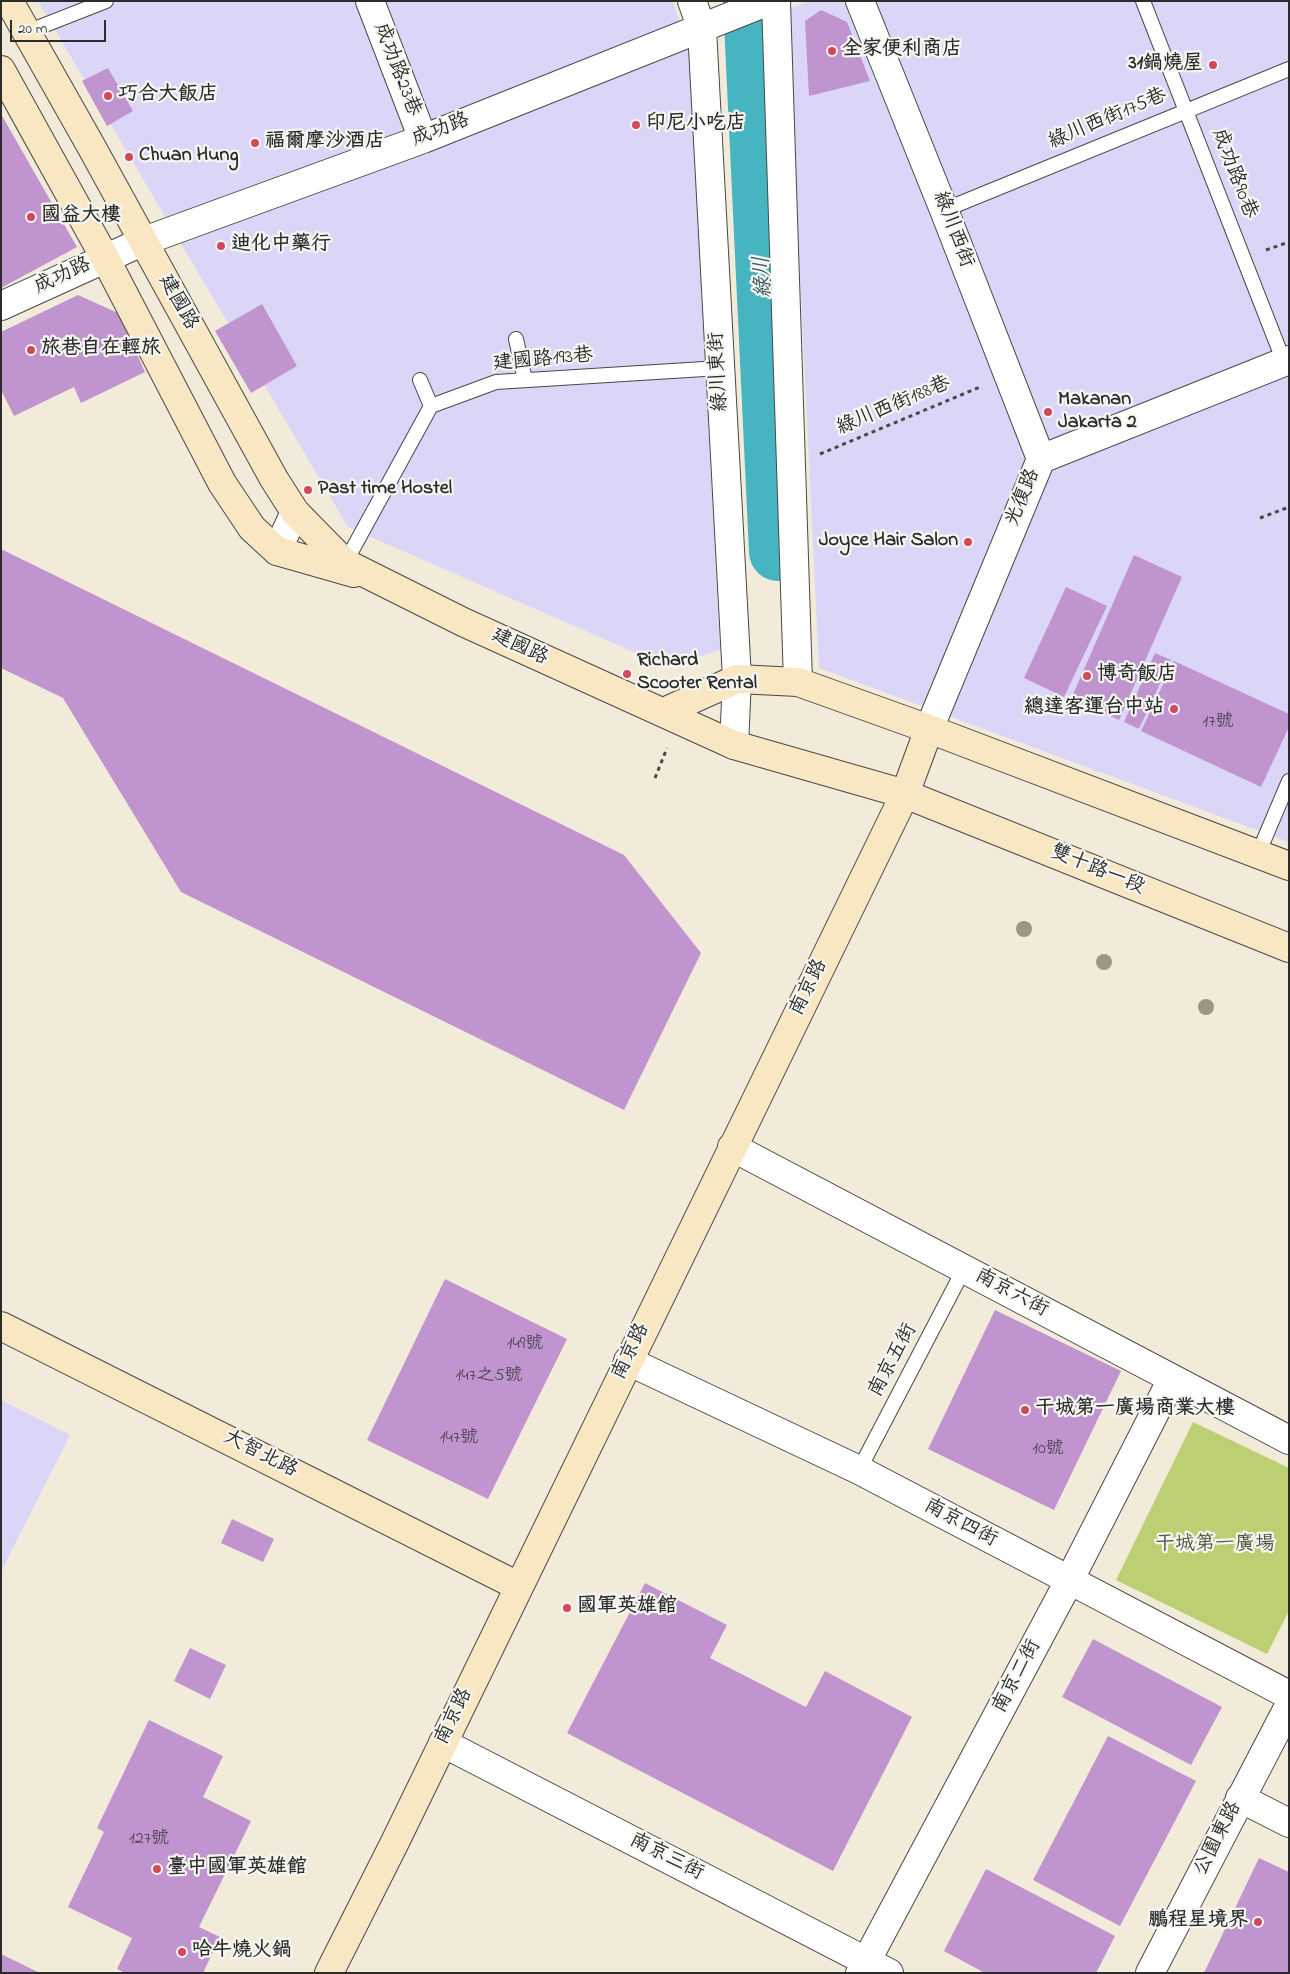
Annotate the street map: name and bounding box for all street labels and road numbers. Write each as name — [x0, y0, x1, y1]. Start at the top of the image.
street label: 成功路23巷 — [367, 20, 425, 120]
street label: 綠川西街175巷 — [1045, 84, 1171, 156]
street label: 成功路 — [409, 109, 473, 153]
street label: 成功路90巷 — [1205, 126, 1261, 222]
street label: 綠川西街 — [926, 188, 978, 272]
street label: 成功路 — [31, 253, 95, 301]
street label: 建國路 — [152, 271, 202, 335]
street label: 綠川東街 — [706, 331, 734, 413]
street label: 建國路193巷 — [492, 345, 594, 377]
street label: 綠川西街188巷 — [833, 372, 955, 442]
street label: 光復路 — [1002, 466, 1046, 530]
street label: 建國路 — [487, 624, 551, 672]
street label: 雙十路一段 — [1046, 841, 1148, 901]
street label: 南京路 — [786, 956, 834, 1020]
street label: 南京六街 — [970, 1265, 1052, 1323]
street label: 南京路 — [608, 1320, 656, 1384]
street label: 南京五街 — [865, 1320, 923, 1402]
street label: 大智北路 — [219, 1426, 301, 1484]
street label: 南京四街 — [919, 1495, 1001, 1553]
street label: 南京二街 — [989, 1636, 1047, 1718]
street label: 南京路 — [431, 1685, 479, 1749]
street label: 公園東路 — [1190, 1798, 1248, 1880]
street label: 南京三街 — [625, 1829, 707, 1887]

